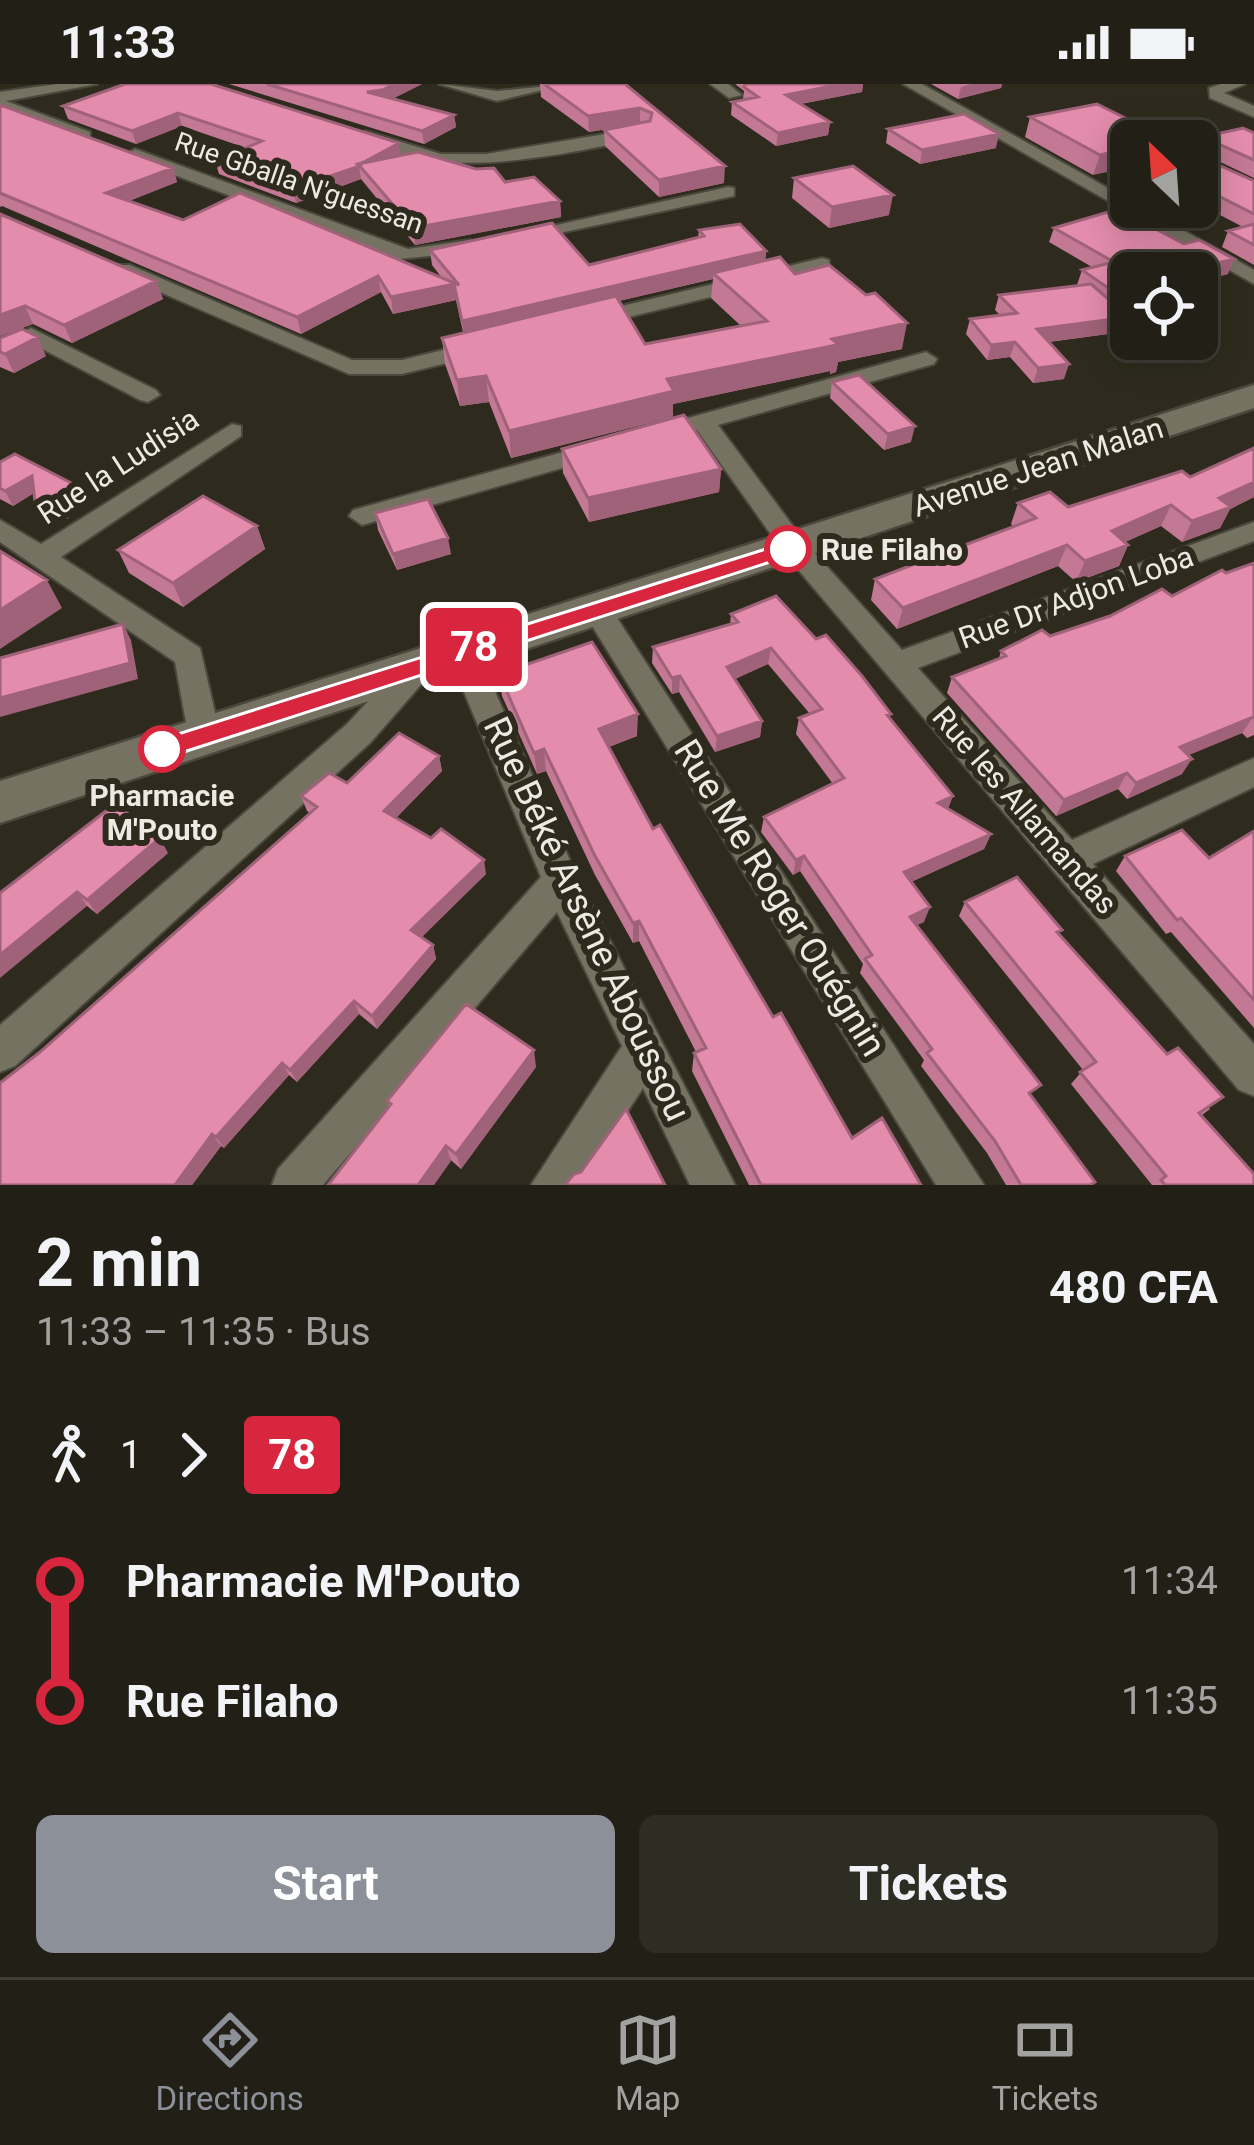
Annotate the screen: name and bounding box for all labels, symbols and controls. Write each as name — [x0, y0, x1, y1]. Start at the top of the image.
text: 11:33 — [60, 16, 176, 69]
north arrow — [1110, 120, 1218, 228]
map controls — [1110, 120, 1218, 360]
street label: Rue Gballa N'guessan — [171, 125, 427, 241]
button: locate — [1110, 252, 1218, 360]
street label: Rue la Ludisia — [31, 401, 205, 531]
street label: Avenue Jean Malan — [908, 410, 1168, 524]
marker: Rue Filaho — [766, 527, 810, 571]
place label: Rue Filaho — [821, 532, 963, 567]
street label: Rue Dr Adjon Loba — [954, 538, 1198, 656]
line badge: 78 — [420, 608, 528, 686]
text: 78 — [450, 622, 498, 671]
street label: Rue les Allamandas — [926, 699, 1124, 921]
street label: Rue Béké Arsène Aboussou — [475, 711, 699, 1127]
marker: Pharmacie M'Pouto — [140, 727, 184, 771]
street label: Rue Me Roger Ouégnin — [665, 732, 895, 1064]
place label: Pharmacie M'Pouto — [90, 778, 235, 847]
text: 2 min — [36, 1225, 202, 1302]
text: 480 CFA — [1049, 1261, 1218, 1314]
text: 11:33 – 11:35 · Bus — [36, 1309, 371, 1355]
icon: walk — [36, 1422, 102, 1488]
icon: forward — [160, 1422, 226, 1488]
text: 78 — [268, 1430, 316, 1479]
text: 1 — [120, 1432, 142, 1478]
text: Pharmacie M'Pouto — [126, 1555, 521, 1608]
text: 11:34 — [1121, 1558, 1218, 1604]
text: Rue Filaho — [126, 1675, 339, 1728]
text: 11:35 — [1121, 1678, 1218, 1724]
button: Start — [36, 1815, 615, 1953]
button: Tickets — [639, 1815, 1218, 1953]
tab: Directions — [156, 2007, 304, 2118]
tab: Map — [615, 2007, 681, 2118]
tab: Tickets — [992, 2007, 1098, 2118]

